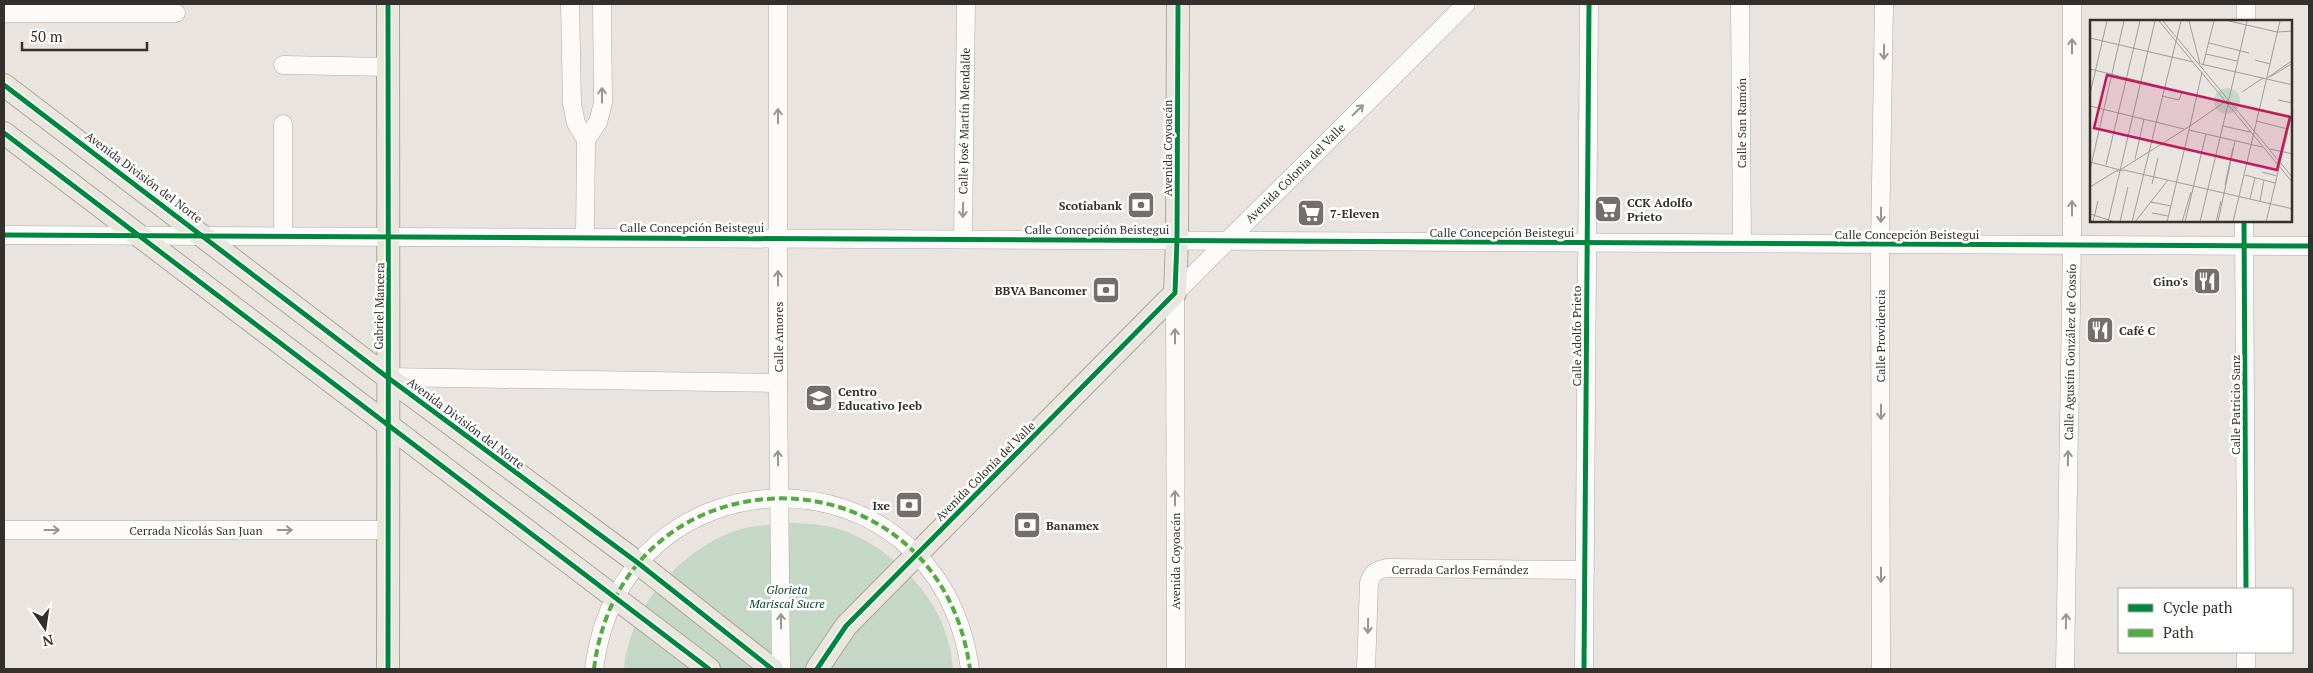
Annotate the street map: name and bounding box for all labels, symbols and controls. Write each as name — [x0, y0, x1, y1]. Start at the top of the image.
scale bar — [22, 20, 148, 52]
inset map — [2090, 20, 2293, 222]
text: 50 m — [30, 26, 63, 46]
one-way arrow — [2067, 38, 2077, 54]
one-way arrow — [1879, 44, 1888, 60]
street label: Calle José Martín Mendalde — [955, 48, 973, 194]
street label: Calle San Ramón — [1734, 78, 1749, 168]
one-way arrow — [598, 87, 607, 103]
street label: Avenida Coyoacán — [1160, 100, 1175, 196]
one-way arrow — [1352, 104, 1364, 116]
one-way arrow — [773, 108, 783, 124]
street label: Avenida Colonia del Valle — [1242, 120, 1348, 226]
street label: Avenida División del Norte — [83, 128, 205, 226]
bank icon: Scotiabank — [1126, 190, 1156, 220]
supermarket icon: CCK Adolfo Prieto — [1593, 194, 1623, 224]
place label: CCK Adolfo Prieto — [1627, 195, 1692, 224]
place label: Scotiabank — [1059, 198, 1122, 213]
supermarket icon: 7-Eleven — [1296, 198, 1326, 228]
one-way arrow — [2067, 200, 2077, 216]
one-way arrow — [958, 202, 968, 218]
place label: 7-Eleven — [1330, 206, 1380, 221]
one-way arrow — [1876, 206, 1886, 223]
street label: Calle Concepción Beistegui — [620, 220, 765, 235]
street label: Calle Concepción Beistegui — [1025, 222, 1170, 237]
street label: Calle Concepción Beistegui — [1430, 225, 1575, 240]
street label: Calle Concepción Beistegui — [1835, 227, 1980, 242]
street label: Gabriel Mancera — [371, 262, 387, 350]
street label: Calle Agustín González de Cossío — [2061, 263, 2079, 440]
restaurant icon: Gino's — [2192, 266, 2222, 296]
one-way arrow — [773, 270, 783, 286]
place label: Gino's — [2153, 274, 2189, 289]
bank icon: BBVA Bancomer — [1091, 275, 1121, 305]
place label: BBVA Bancomer — [995, 283, 1088, 298]
street label: Calle Adolfo Prieto — [1569, 285, 1584, 386]
street label: Calle Providencia — [1873, 290, 1888, 382]
street label: Calle Amores — [771, 302, 786, 372]
restaurant icon: Café C — [2085, 315, 2115, 345]
place label: Café C — [2119, 323, 2155, 338]
one-way arrow — [1170, 328, 1180, 344]
street label: Calle Patricio Sanz — [2228, 355, 2243, 455]
street label: Avenida División del Norte — [405, 374, 527, 472]
school or university icon: Centro Educativo Jeeb — [804, 383, 834, 413]
place label: Centro Educativo Jeeb — [838, 384, 922, 413]
one-way arrow — [1876, 404, 1886, 420]
street label: Avenida Colonia del Valle — [932, 418, 1038, 524]
one-way arrow — [773, 450, 783, 466]
one-way arrow — [2063, 450, 2073, 466]
bank icon: Ixe — [894, 490, 924, 520]
one-way arrow — [1170, 490, 1180, 506]
place label: Ixe — [873, 498, 891, 513]
bank icon: Banamex — [1012, 510, 1042, 540]
street label: Avenida Coyoacán — [1168, 513, 1183, 609]
place label: Banamex — [1046, 518, 1099, 533]
street label: Cerrada Nicolás San Juan — [129, 523, 263, 538]
one-way arrow — [44, 525, 60, 535]
one-way arrow — [276, 525, 293, 535]
street label: Cerrada Carlos Fernández — [1391, 562, 1529, 577]
one-way arrow — [1876, 566, 1886, 583]
park label: Glorieta Mariscal Sucre — [748, 582, 825, 611]
legend — [2118, 588, 2293, 653]
text: Cycle path — [2163, 597, 2233, 617]
north arrow — [20, 603, 70, 653]
one-way arrow — [776, 613, 785, 629]
one-way arrow — [2061, 613, 2070, 629]
one-way arrow — [1363, 618, 1372, 634]
text: Path — [2163, 622, 2194, 642]
text: N — [40, 631, 55, 652]

